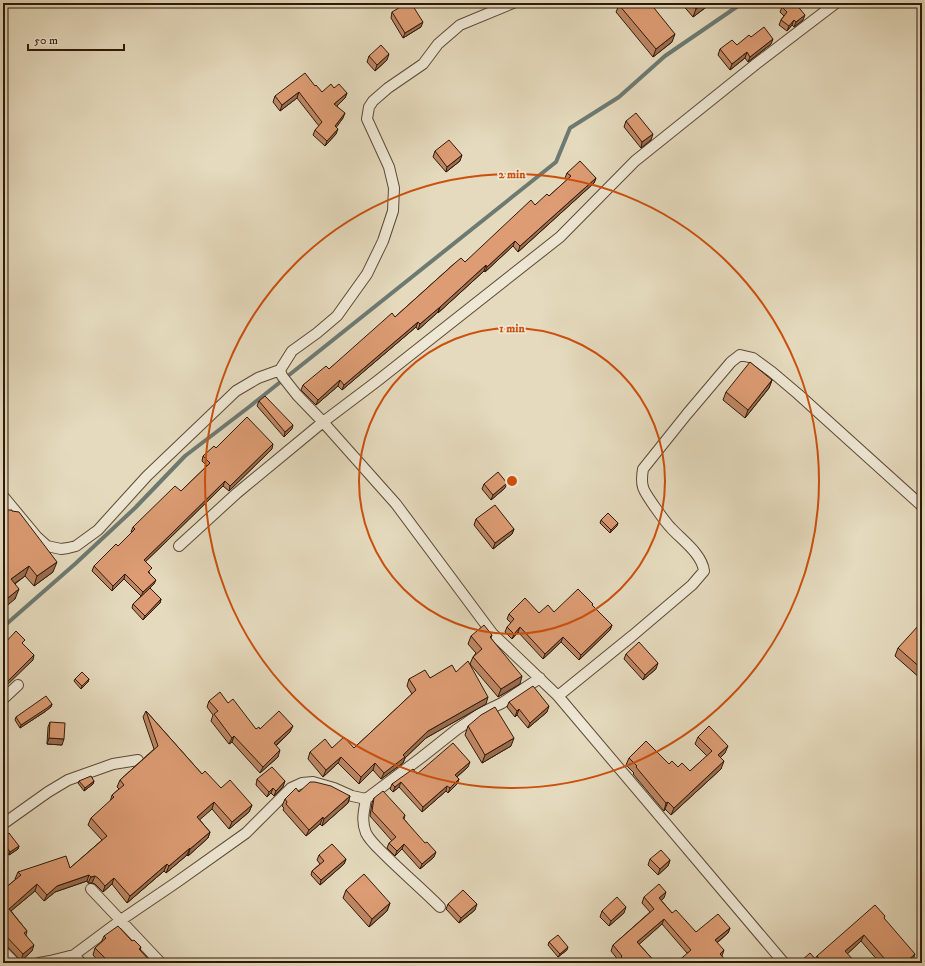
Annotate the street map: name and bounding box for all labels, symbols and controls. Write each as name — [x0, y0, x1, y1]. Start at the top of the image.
scale bar — [28, 26, 124, 52]
text: 50 m — [34, 33, 58, 48]
text: 2 min — [499, 167, 526, 182]
text: 1 min — [499, 321, 525, 336]
centre of rings — [505, 474, 519, 488]

